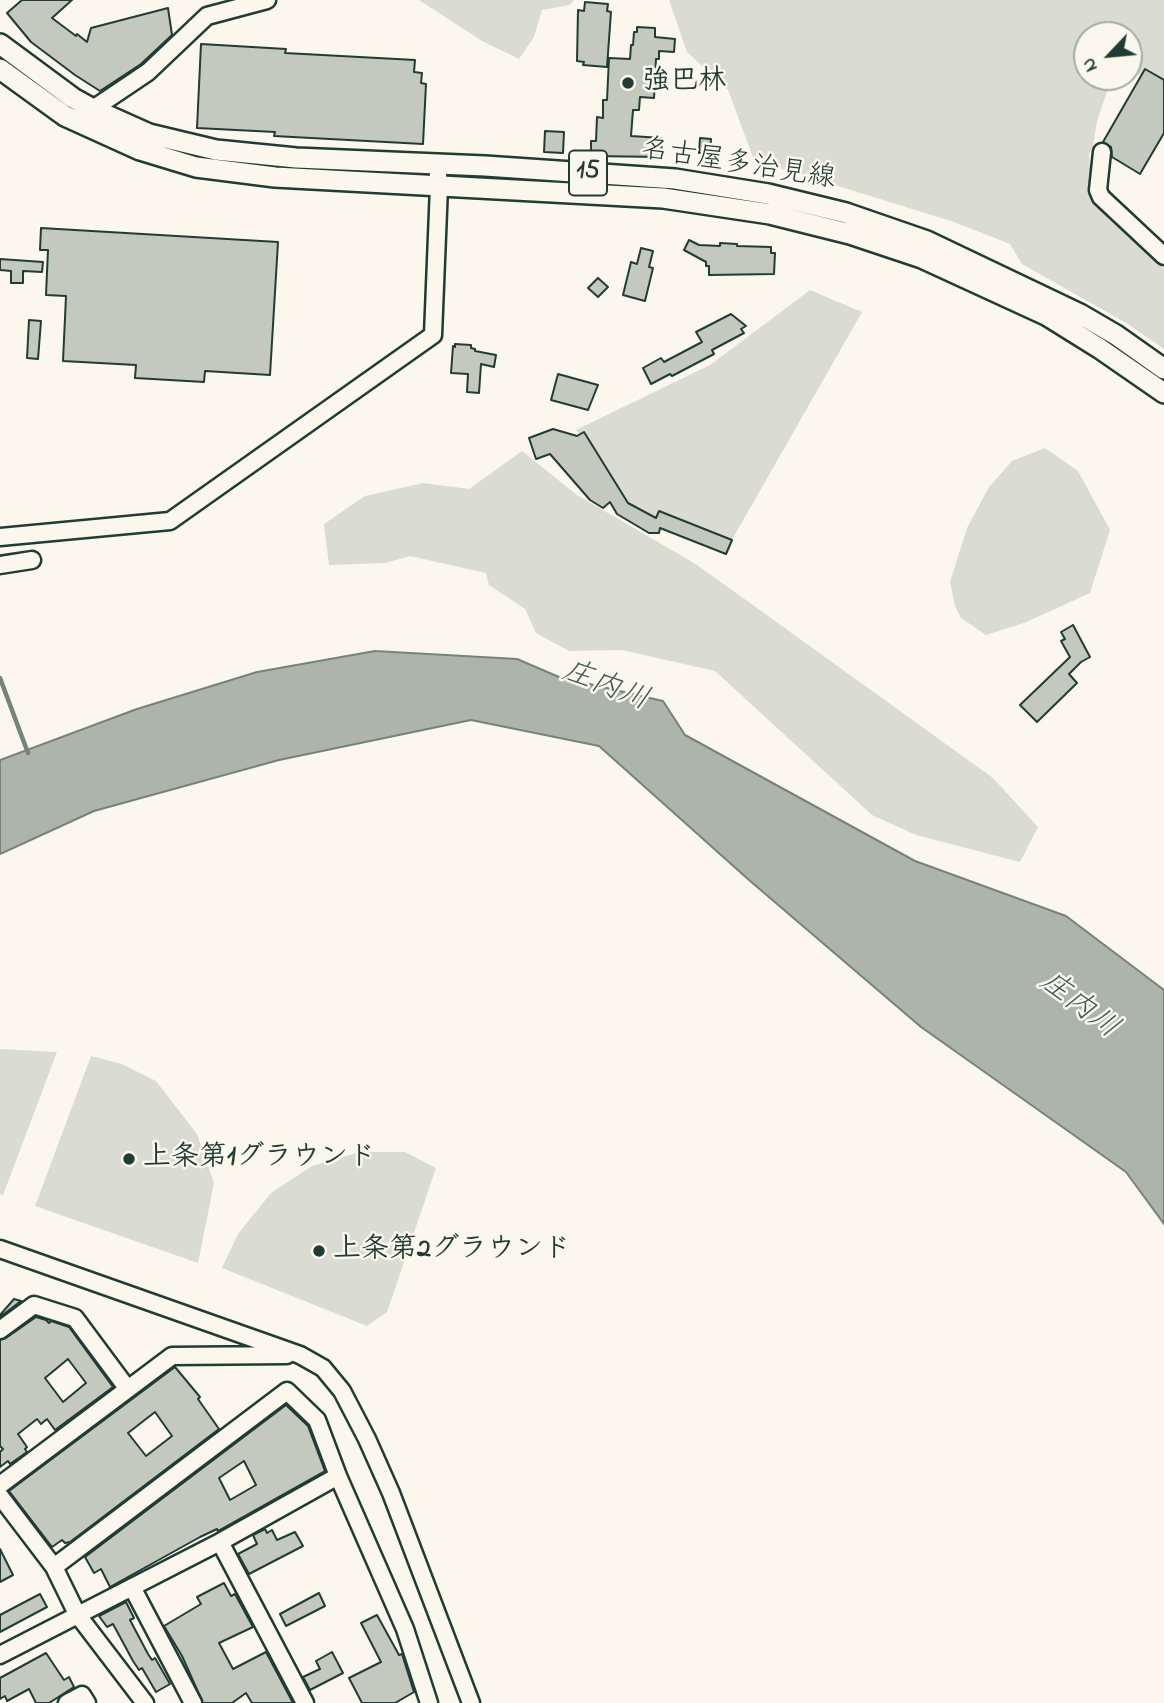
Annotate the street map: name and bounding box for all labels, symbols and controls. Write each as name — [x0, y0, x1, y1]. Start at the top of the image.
north arrow — [1073, 21, 1143, 91]
text: N — [1076, 53, 1105, 76]
place label: 強巴林 — [642, 66, 726, 100]
marker: 強巴林 — [620, 75, 636, 91]
street label: 名古屋多治見線 — [639, 134, 837, 198]
road number: 15 — [569, 150, 607, 196]
water label: 庄内川 — [557, 655, 653, 721]
water label: 庄内川 — [1031, 966, 1125, 1048]
place label: 上条第1グラウンド — [143, 1142, 376, 1176]
marker: 上条第1グラウンド — [121, 1151, 137, 1167]
place label: 上条第2グラウンド — [333, 1234, 571, 1268]
marker: 上条第2グラウンド — [311, 1243, 327, 1259]

